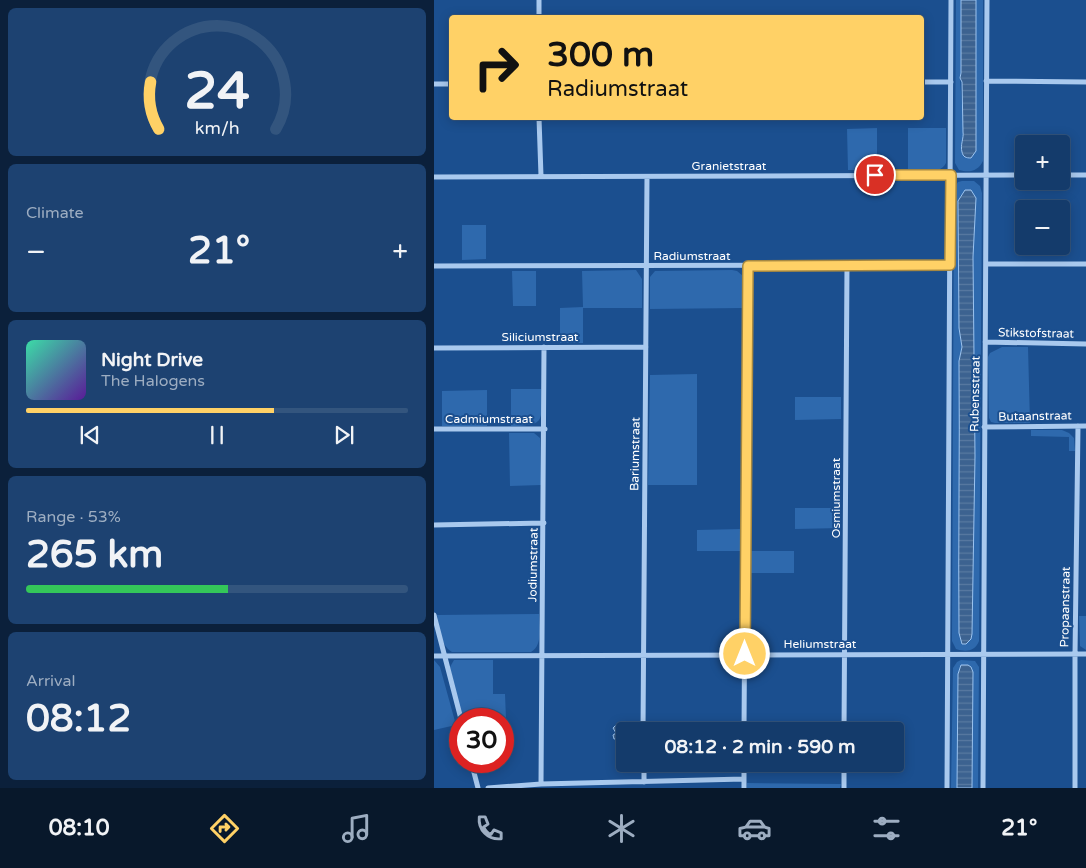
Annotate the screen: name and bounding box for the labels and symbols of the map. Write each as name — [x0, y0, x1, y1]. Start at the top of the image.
pin — [854, 154, 896, 196]
street label: Granietstraat — [692, 159, 767, 173]
street label: Radiumstraat — [654, 249, 731, 263]
street label: Stikstofstraat — [998, 325, 1075, 341]
street label: Siliciumstraat — [502, 330, 579, 344]
street label: Rubensstraat — [967, 355, 983, 432]
street label: Butaanstraat — [998, 408, 1072, 424]
street label: Cadmiumstraat — [445, 412, 533, 426]
street label: Bariumstraat — [627, 417, 643, 491]
street label: Osmiumstraat — [829, 457, 843, 538]
street label: Jodiumstraat — [525, 527, 541, 602]
street label: Propaanstraat — [1057, 566, 1073, 648]
position arrow — [718, 627, 770, 679]
street label: Heliumstraat — [784, 637, 857, 651]
speed limit sign: 30 — [449, 708, 514, 773]

